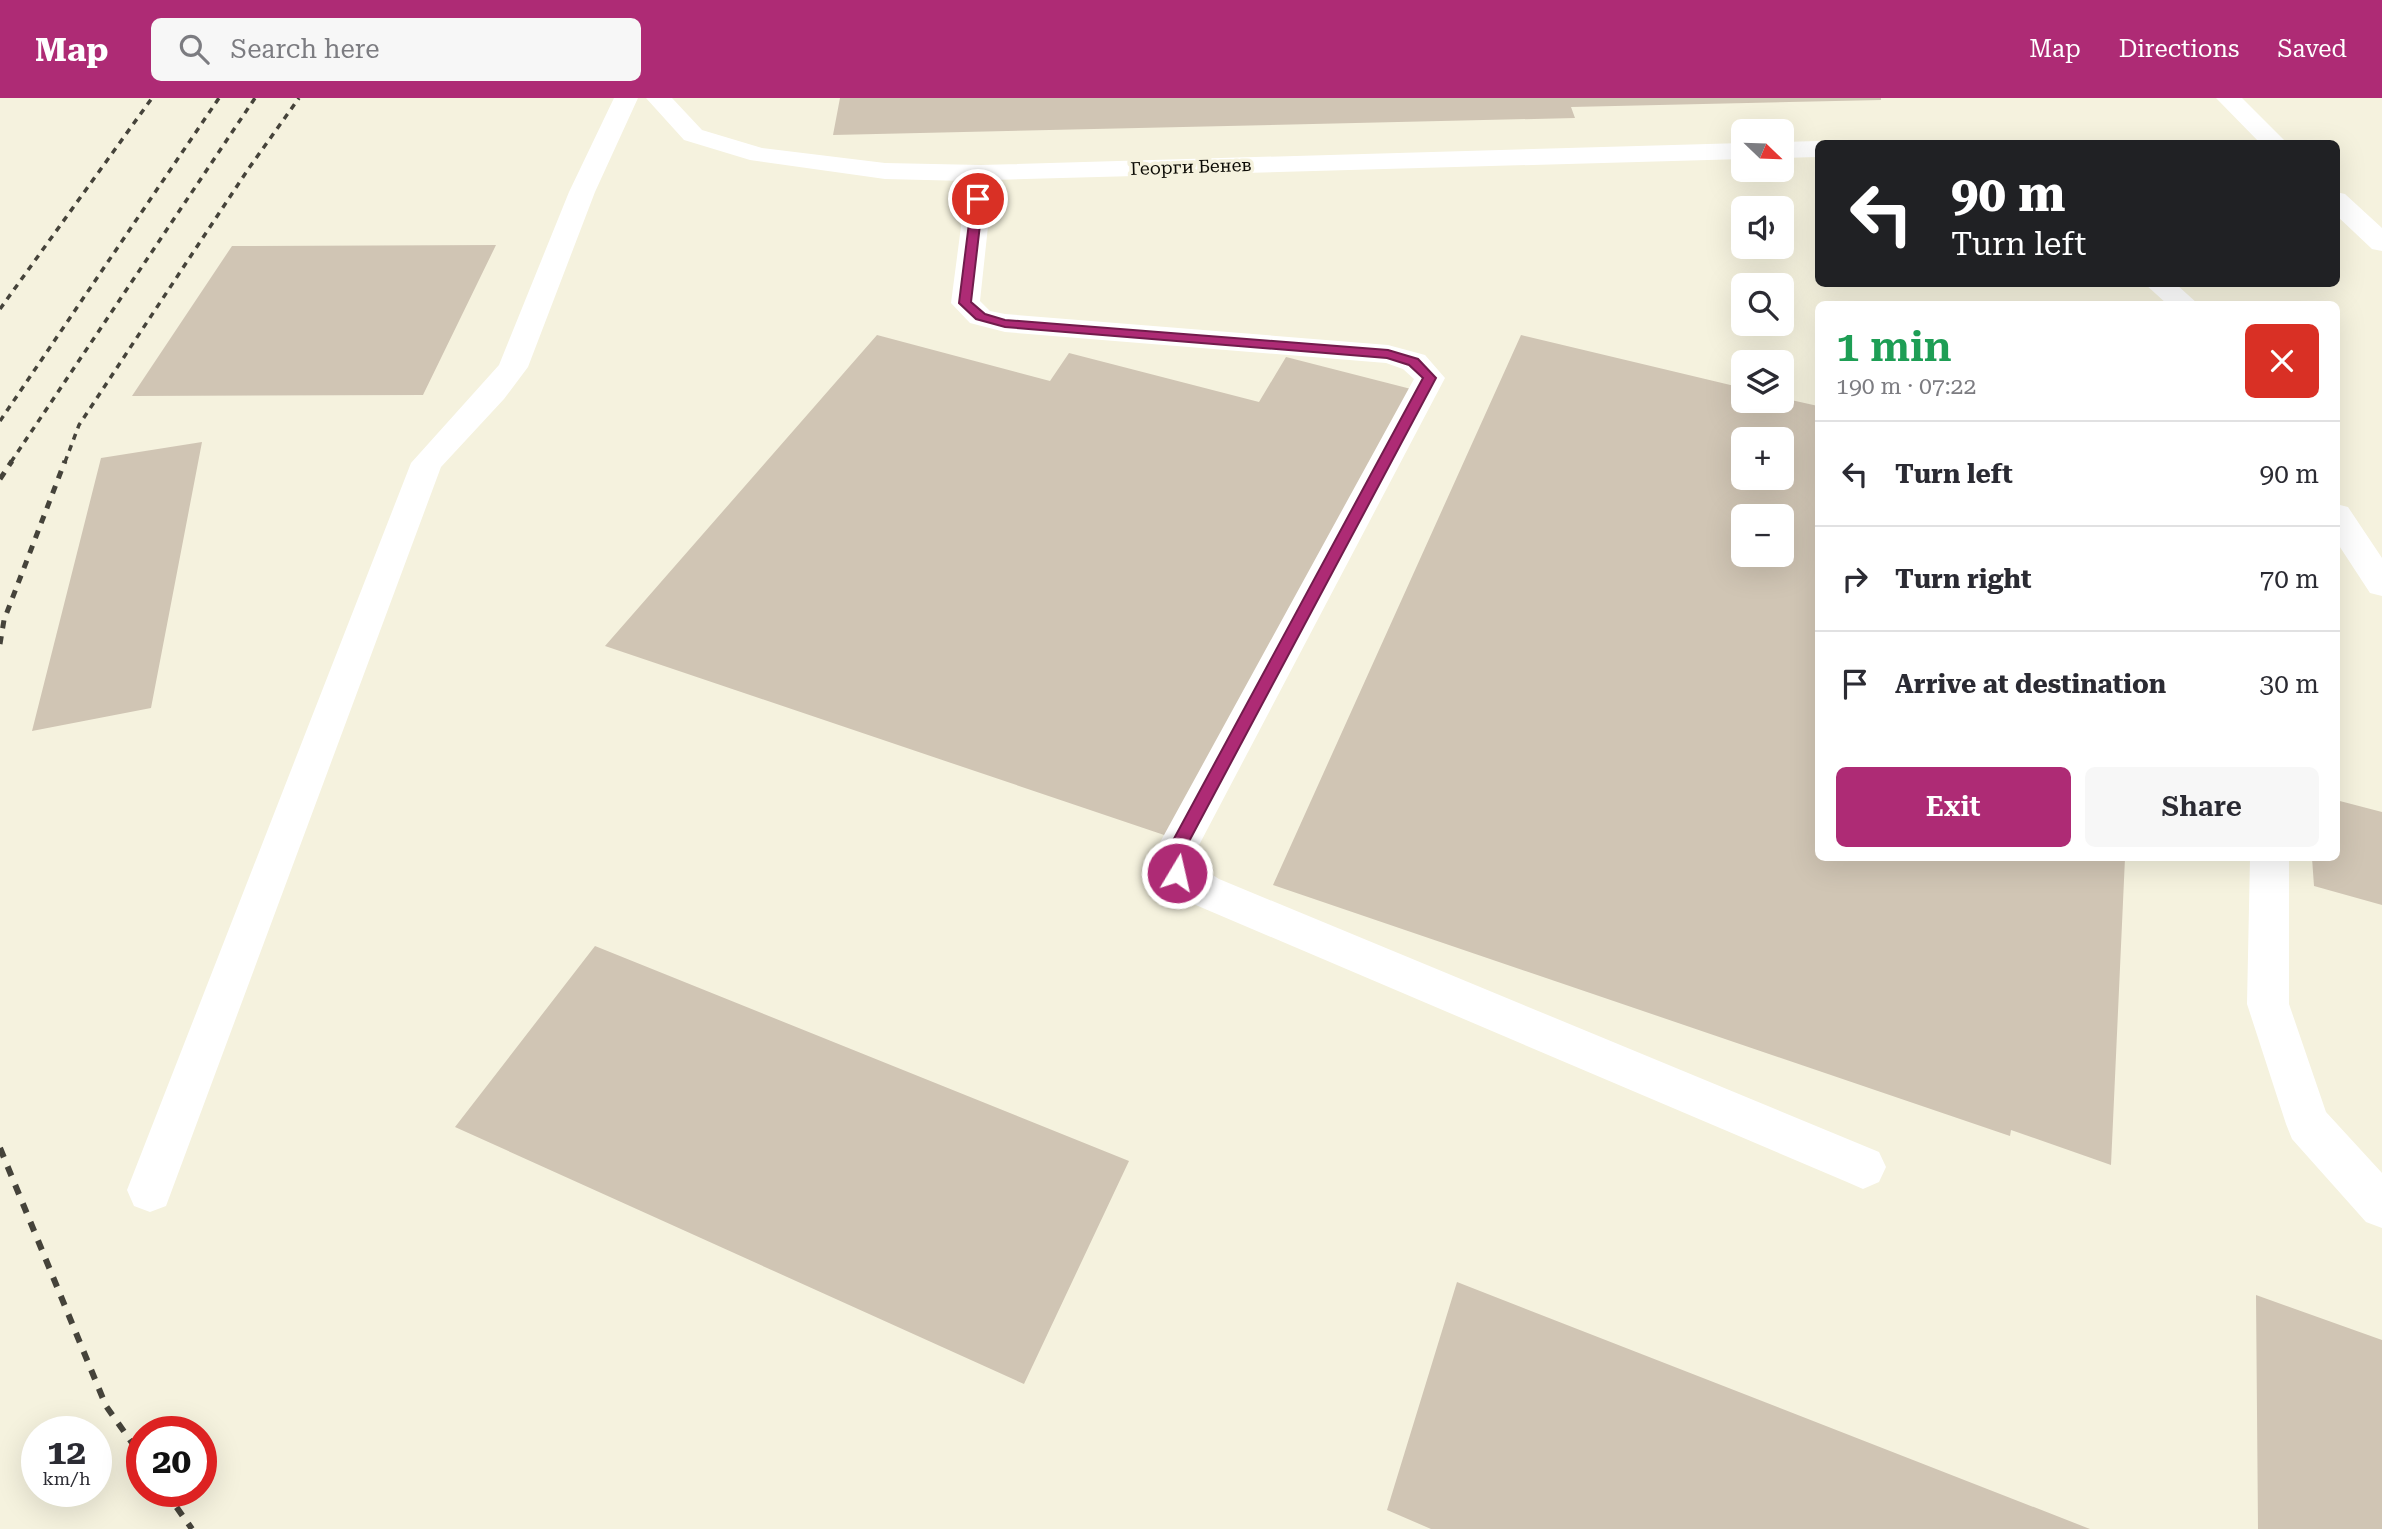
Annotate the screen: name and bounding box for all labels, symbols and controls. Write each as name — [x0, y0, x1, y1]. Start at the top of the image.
search box — [151, 18, 641, 81]
text: Map — [35, 30, 109, 69]
icon: search — [175, 30, 213, 68]
text: Search here — [231, 34, 380, 64]
text: Map — [2029, 35, 2081, 63]
text: Directions — [2119, 35, 2239, 63]
text: Saved — [2277, 35, 2347, 63]
north arrow — [1731, 119, 1794, 182]
map controls — [1731, 119, 1794, 567]
street label: Георги Бенев — [1130, 154, 1252, 179]
text: 90 m — [1951, 166, 2066, 223]
icon: left — [1836, 168, 1927, 259]
pin — [948, 169, 1008, 229]
icon: arrive — [959, 180, 997, 218]
button: sound — [1731, 196, 1794, 259]
text: Turn left — [1951, 225, 2086, 263]
button: search — [1731, 273, 1794, 336]
text: 1 min — [1836, 322, 1952, 371]
button: close — [2245, 324, 2319, 398]
button: layers — [1731, 350, 1794, 413]
text: 190 m · 07:22 — [1836, 373, 1976, 400]
button: + — [1731, 427, 1794, 490]
icon: left — [1836, 455, 1874, 493]
text: Turn left — [1895, 459, 2013, 489]
text: 90 m — [2260, 459, 2319, 489]
button: − — [1731, 504, 1794, 567]
icon: right — [1836, 560, 1874, 598]
text: Turn right — [1895, 564, 2031, 594]
text: 70 m — [2260, 564, 2319, 594]
icon: arrive — [1836, 665, 1874, 703]
text: Arrive at destination — [1895, 669, 2166, 699]
text: 30 m — [2260, 669, 2319, 699]
button: Exit — [1836, 767, 2071, 847]
button: Share — [2085, 767, 2319, 847]
position arrow — [1140, 836, 1214, 910]
speed limit sign: 20 — [126, 1416, 217, 1507]
text: 12 — [47, 1432, 86, 1473]
text: km/h — [42, 1468, 91, 1489]

